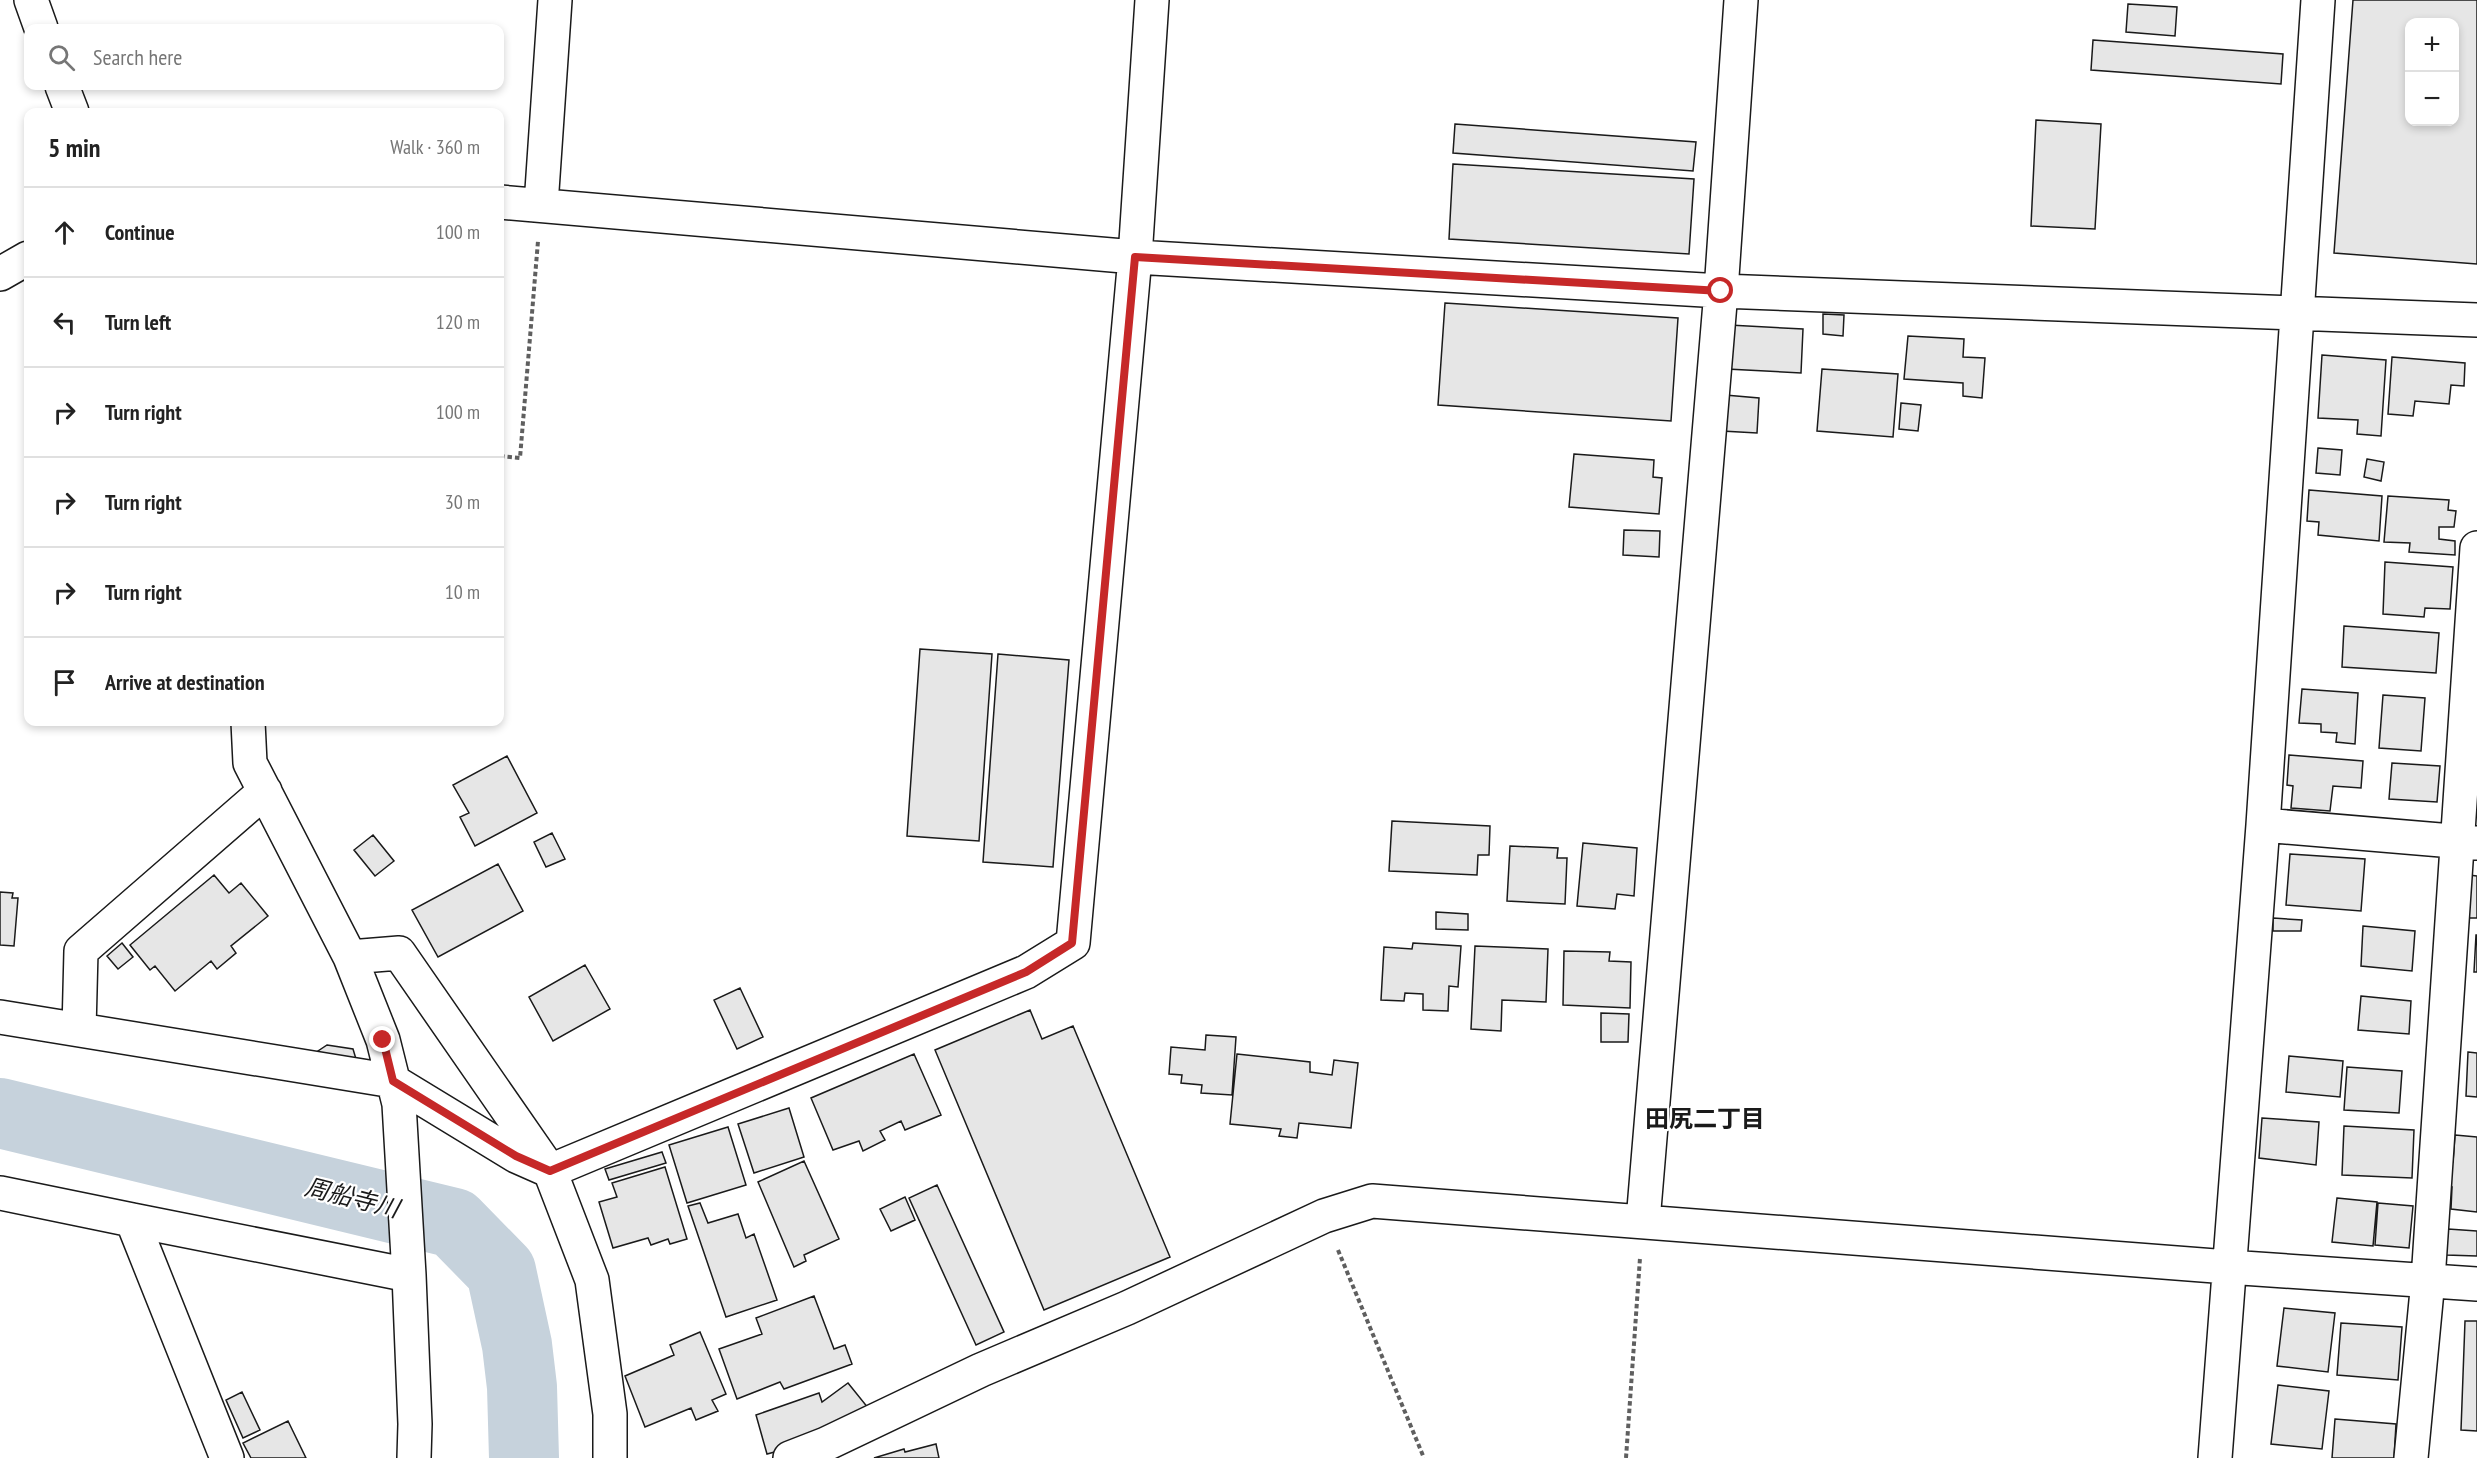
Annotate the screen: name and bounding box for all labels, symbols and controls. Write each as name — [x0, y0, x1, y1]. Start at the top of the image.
map controls — [2405, 18, 2459, 126]
button: + — [2405, 18, 2459, 72]
search box — [24, 24, 504, 90]
icon: search — [45, 41, 78, 74]
text: Search here — [93, 43, 182, 71]
button: − — [2405, 72, 2459, 126]
text: 5 min — [48, 131, 101, 164]
text: Walk · 360 m — [390, 134, 480, 160]
icon: ahead — [48, 216, 81, 249]
text: Continue — [105, 218, 175, 246]
text: 100 m — [436, 219, 480, 245]
route start — [1707, 277, 1733, 303]
icon: left — [48, 306, 81, 339]
text: Turn left — [105, 308, 171, 336]
text: 120 m — [436, 309, 480, 335]
icon: right — [48, 396, 81, 429]
text: Turn right — [105, 398, 182, 426]
text: 100 m — [436, 399, 480, 425]
icon: right — [48, 486, 81, 519]
text: Turn right — [105, 488, 182, 516]
text: 30 m — [445, 489, 480, 515]
icon: right — [48, 576, 81, 609]
text: Turn right — [105, 578, 182, 606]
text: 10 m — [445, 579, 480, 605]
icon: arrive — [48, 666, 81, 699]
text: Arrive at destination — [105, 668, 265, 696]
route end — [369, 1026, 395, 1052]
district label: 田尻二丁目 — [1645, 1103, 1765, 1134]
water label: 周船寺川 — [302, 1171, 405, 1225]

